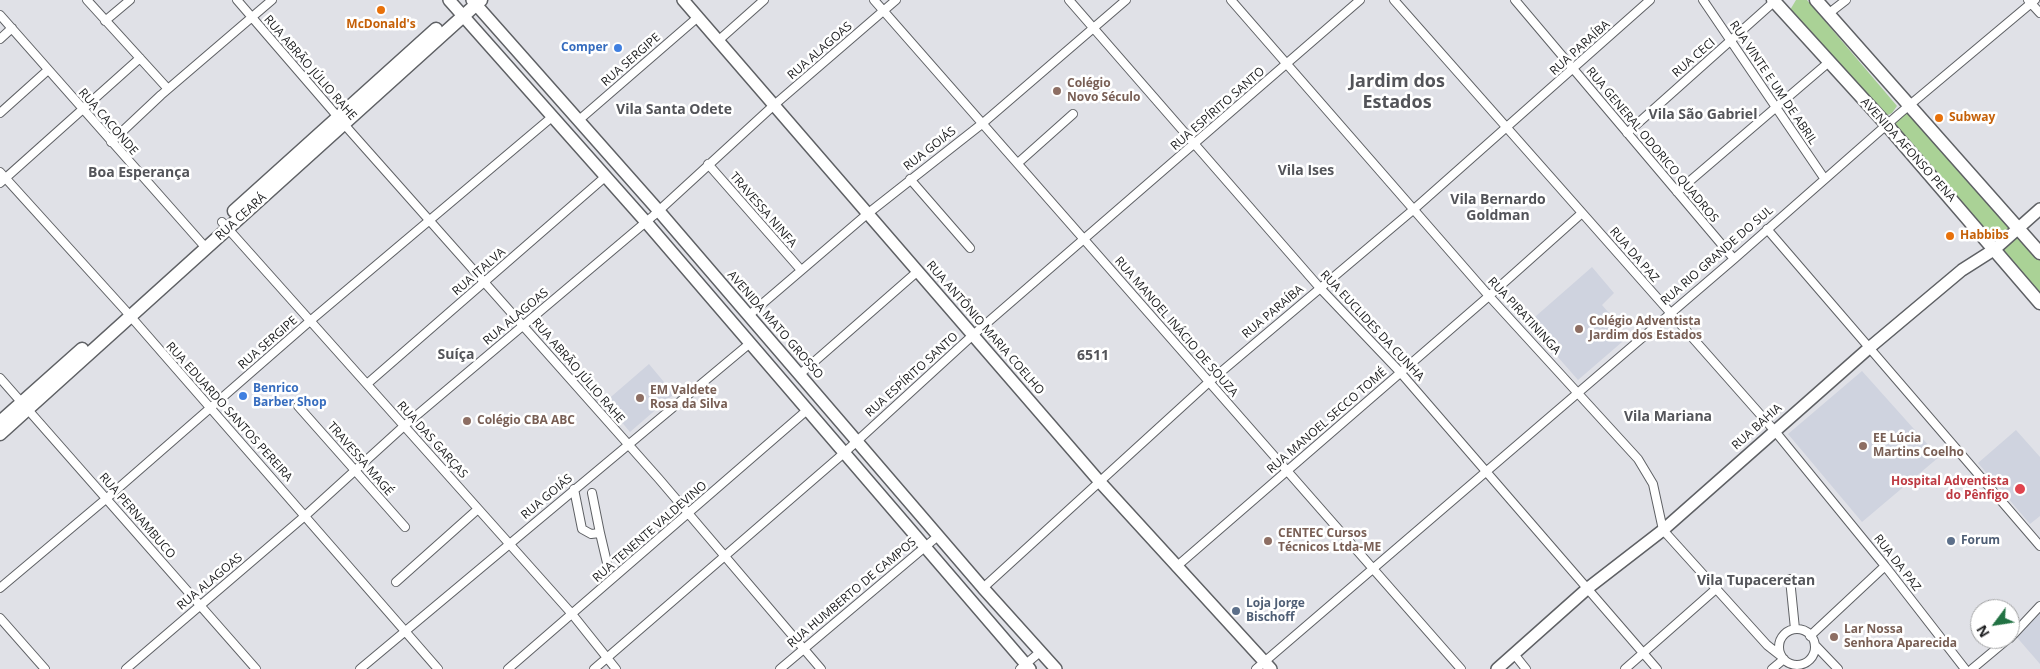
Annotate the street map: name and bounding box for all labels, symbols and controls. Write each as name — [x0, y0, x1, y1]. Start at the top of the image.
marker: McDonald's — [375, 4, 387, 16]
street label: RUA ABRÃO JÚLIO RAHE — [261, 13, 359, 123]
street label: RUA PARAÍBA — [1547, 17, 1613, 79]
place label: McDonald's — [346, 18, 416, 32]
street label: RUA VINTE E UM DE ABRIL — [1726, 18, 1820, 148]
street label: RUA ALAGOAS — [785, 19, 855, 83]
street label: RUA SERGIPE — [599, 30, 663, 90]
street label: RUA CECI — [1670, 36, 1718, 80]
place label: Comper — [561, 41, 608, 55]
marker: Comper — [612, 42, 624, 54]
street label: RUA ESPÍRITO SANTO — [1168, 64, 1268, 154]
street label: RUA GENERAL ODORICO QUADROS — [1583, 64, 1721, 226]
district label: Jardim dos Estados — [1349, 71, 1445, 114]
place label: Colégio Novo Século — [1067, 77, 1140, 105]
marker: Colégio Novo Século — [1051, 85, 1063, 97]
street label: RUA CACONDE — [75, 86, 141, 158]
street label: AVENIDA AFONSO PENA — [1858, 95, 1958, 205]
district label: Vila Santa Odete — [616, 102, 732, 118]
district label: Vila São Gabriel — [1649, 107, 1757, 123]
place label: Subway — [1949, 111, 1995, 125]
marker: Subway — [1933, 112, 1945, 124]
street label: RUA GOIÁS — [901, 124, 959, 174]
district label: Vila Ises — [1278, 163, 1334, 179]
district label: Boa Esperança — [88, 165, 190, 181]
street label: TRAVESSA NINFA — [727, 170, 799, 250]
street label: RUA CEARÁ — [213, 190, 269, 244]
district label: Vila Bernardo Goldman — [1450, 192, 1546, 224]
street label: RUA RIO GRANDE DO SUL — [1658, 203, 1776, 309]
street label: RUA DA PAZ — [1606, 225, 1662, 285]
place label: Habbibs — [1960, 229, 2009, 243]
marker: Habbibs — [1944, 230, 1956, 242]
street label: RUA ITALVA — [450, 245, 508, 299]
street label: RUA MANOEL INÁCIO DE SOUZA — [1111, 254, 1241, 400]
street label: RUA ANTÔNIO MARIA COELHO — [923, 258, 1047, 398]
street label: AVENIDA MATO GROSSO — [724, 268, 826, 382]
street label: RUA EUCLIDES DA CUNHA — [1317, 268, 1427, 384]
street label: RUA PIRATININGA — [1485, 274, 1563, 358]
street label: RUA PARAÍBA — [1240, 282, 1306, 342]
street label: RUA ALAGOAS — [481, 286, 551, 348]
street label: RUA SERGIPE — [236, 313, 300, 373]
place label: Colégio Adventista Jardim dos Estados — [1589, 315, 1702, 343]
street label: RUA ABRÃO JÚLIO RAHE — [529, 316, 627, 426]
marker: Colégio Adventista Jardim dos Estados — [1573, 323, 1585, 335]
street label: RUA ESPÍRITO SANTO — [863, 330, 961, 420]
street label: RUA EDUARDO SANTOS PEREIRA — [163, 339, 295, 485]
district label: Suíça — [438, 347, 474, 363]
district label: 6511 — [1077, 348, 1109, 364]
street label: RUA MANOEL SECCO TOMÉ — [1264, 365, 1390, 477]
place label: Benrico Barber Shop — [253, 382, 327, 410]
place label: EM Valdete Rosa da Silva — [650, 384, 728, 412]
marker: Benrico Barber Shop — [237, 390, 249, 402]
marker: EM Valdete Rosa da Silva — [634, 392, 646, 404]
street label: RUA DAS GARÇAS — [394, 399, 470, 481]
street label: RUA BAHIA — [1729, 401, 1785, 453]
district label: Vila Mariana — [1624, 409, 1712, 425]
place label: Colégio CBA ABC — [477, 414, 575, 428]
marker: Colégio CBA ABC — [461, 415, 473, 427]
street label: TRAVESSA MAGÉ — [324, 419, 396, 499]
place label: EE Lúcia Martins Coelho — [1873, 432, 1964, 460]
marker: EE Lúcia Martins Coelho — [1857, 440, 1869, 452]
street label: RUA PERNAMBUCO — [96, 470, 178, 562]
street label: RUA GOIÁS — [518, 471, 576, 523]
place label: Hospital Adventista do Pênfigo — [1891, 475, 2009, 503]
street label: RUA TENENTE VALDEVINO — [590, 479, 710, 585]
marker: Hospital Adventista do Pênfigo — [2013, 482, 2027, 496]
place label: CENTEC Cursos Técnicos Ltda-ME — [1278, 527, 1381, 555]
street label: RUA DA PAZ — [1870, 532, 1924, 594]
place label: Forum — [1961, 534, 2000, 548]
street label: RUA HUMBERTO DE CAMPOS — [785, 535, 919, 651]
marker: CENTEC Cursos Técnicos Ltda-ME — [1262, 535, 1274, 547]
marker: Forum — [1945, 535, 1957, 547]
street label: RUA ALAGOAS — [175, 551, 245, 613]
district label: Vila Tupaceretan — [1697, 573, 1815, 589]
place label: Loja Jorge Bischoff — [1246, 597, 1305, 625]
north arrow — [1970, 599, 2020, 649]
marker: Loja Jorge Bischoff — [1230, 605, 1242, 617]
text: N — [1971, 622, 1994, 641]
place label: Lar Nossa Senhora Aparecida — [1844, 623, 1957, 651]
marker: Lar Nossa Senhora Aparecida — [1828, 631, 1840, 643]

